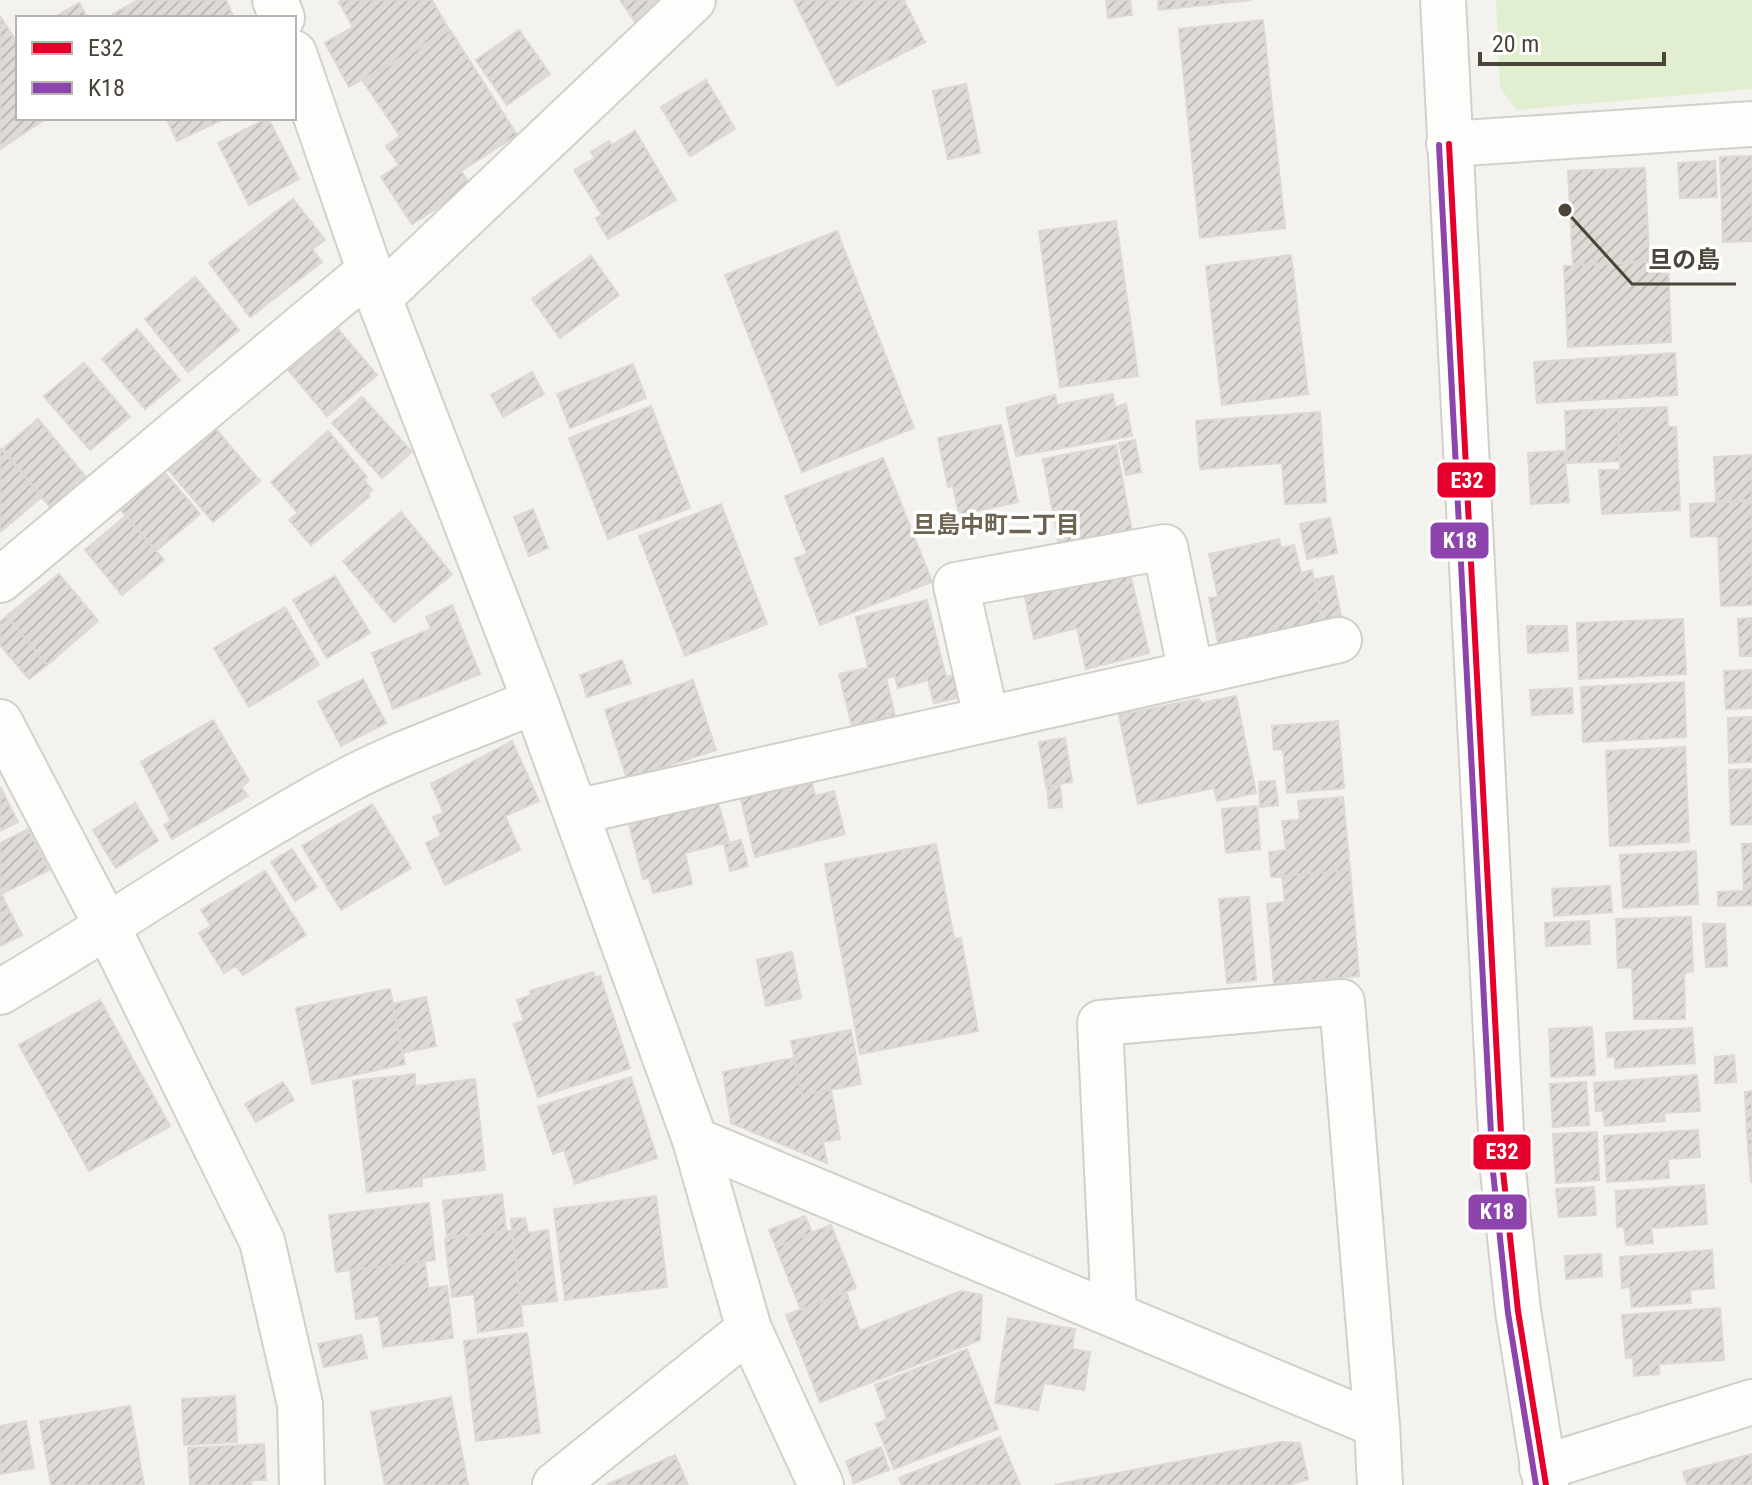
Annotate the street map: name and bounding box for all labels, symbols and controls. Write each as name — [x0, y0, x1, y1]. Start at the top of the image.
legend — [16, 16, 296, 120]
scale bar — [1480, 16, 1664, 66]
text: 20 m — [1492, 30, 1539, 58]
text: E32 — [88, 34, 124, 62]
text: K18 — [88, 74, 125, 102]
callout: 旦の島 — [1632, 236, 1736, 284]
text: 旦の島 — [1648, 246, 1720, 274]
line badge: E32 — [1436, 461, 1497, 499]
text: E32 — [1450, 468, 1484, 493]
district label: 旦島中町二丁目 — [912, 511, 1080, 539]
line badge: K18 — [1429, 521, 1490, 560]
text: K18 — [1443, 528, 1477, 553]
line badge: E32 — [1472, 1133, 1532, 1171]
text: E32 — [1485, 1139, 1519, 1164]
line badge: K18 — [1467, 1193, 1528, 1231]
text: K18 — [1480, 1199, 1514, 1224]

